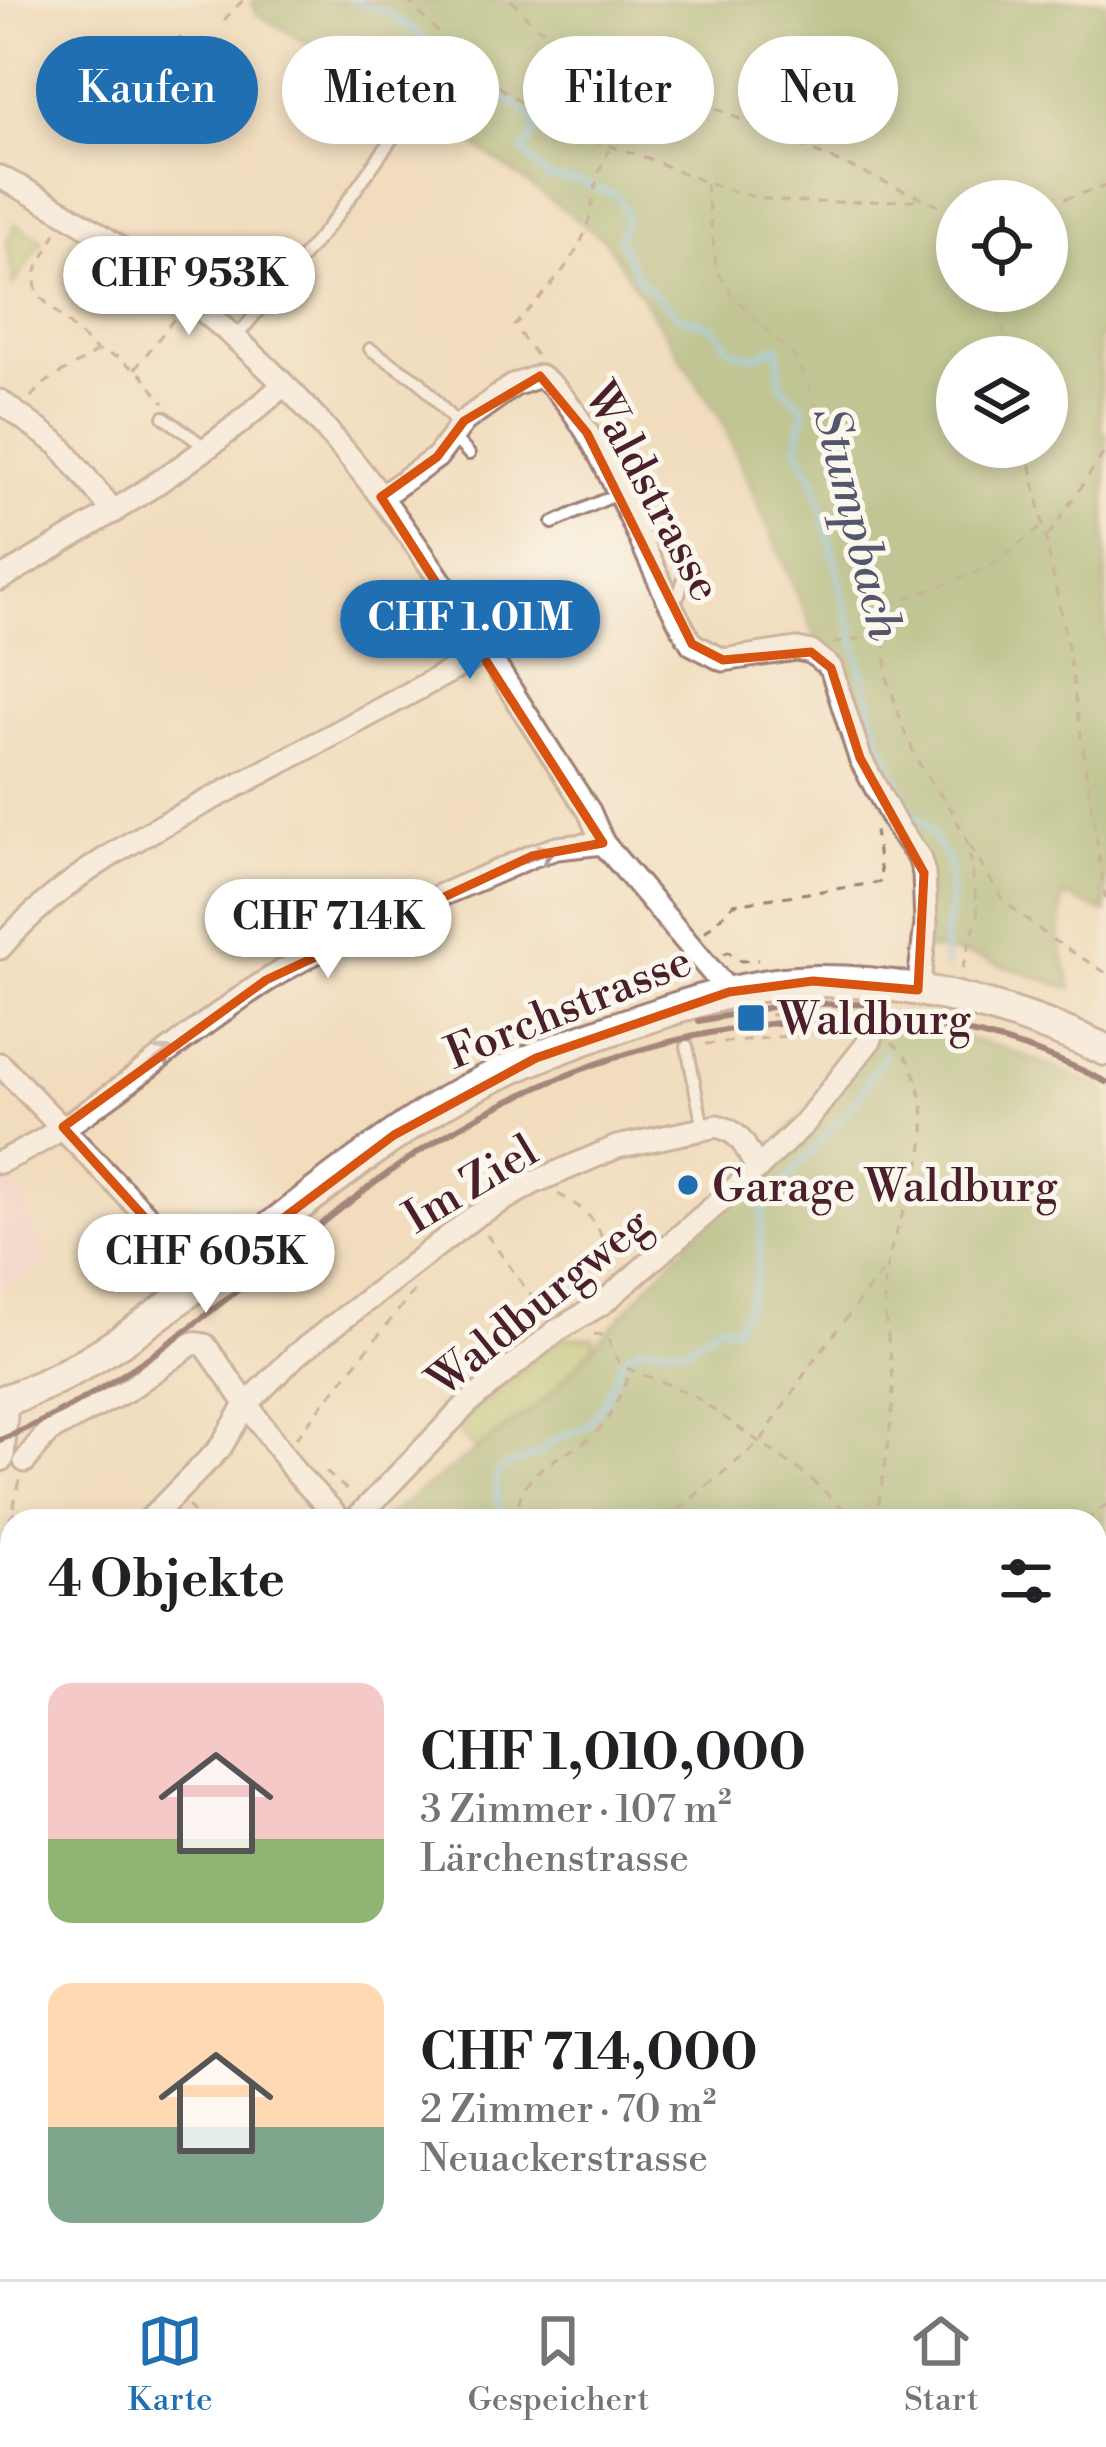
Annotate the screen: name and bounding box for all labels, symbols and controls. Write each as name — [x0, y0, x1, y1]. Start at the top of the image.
chip: Kaufen — [36, 36, 258, 144]
chip: Mieten — [282, 36, 499, 144]
chip: Filter — [523, 36, 714, 144]
chip: Neu — [738, 36, 898, 144]
map controls — [936, 180, 1068, 468]
button: locate — [936, 180, 1068, 312]
pin: CHF 953K — [65, 236, 313, 338]
text: CHF 953K — [90, 250, 288, 299]
button: layers — [936, 336, 1068, 468]
street label: Waldstrasse — [569, 371, 733, 611]
water label: Stumpbach — [798, 401, 914, 647]
pin: CHF 1.01M — [333, 580, 607, 682]
text: CHF 1.01M — [367, 594, 573, 643]
one-way arrow — [517, 843, 554, 865]
pin: CHF 714K — [204, 879, 452, 981]
text: CHF 714K — [232, 893, 424, 942]
street label: Forchstrasse — [438, 933, 700, 1083]
place label: Waldburg — [776, 992, 971, 1049]
marker: Waldburg — [735, 1002, 767, 1034]
one-way arrow — [141, 1047, 174, 1072]
street label: Im Ziel — [394, 1123, 549, 1247]
place label: Garage Waldburg — [712, 1159, 1058, 1216]
marker: Garage Waldburg — [675, 1172, 701, 1198]
street label: Waldburgweg — [415, 1196, 662, 1411]
pin: CHF 605K — [82, 1214, 330, 1316]
text: CHF 605K — [105, 1228, 307, 1277]
icon: filters — [993, 1548, 1059, 1614]
text: 4 Objekte — [48, 1549, 285, 1613]
text: CHF 1,010,000 — [420, 1722, 806, 1786]
icon: home — [144, 1731, 288, 1875]
text: 3 Zimmer · 107 m² — [420, 1786, 732, 1835]
text: Lärchenstrasse — [420, 1835, 689, 1884]
text: CHF 714,000 — [420, 2022, 758, 2086]
icon: home — [144, 2031, 288, 2175]
text: 2 Zimmer · 70 m² — [420, 2086, 716, 2135]
text: Neuackerstrasse — [420, 2135, 708, 2184]
tab: Karte — [127, 2308, 213, 2421]
tab: Gespeichert — [467, 2308, 649, 2421]
tab: Start — [904, 2308, 979, 2421]

